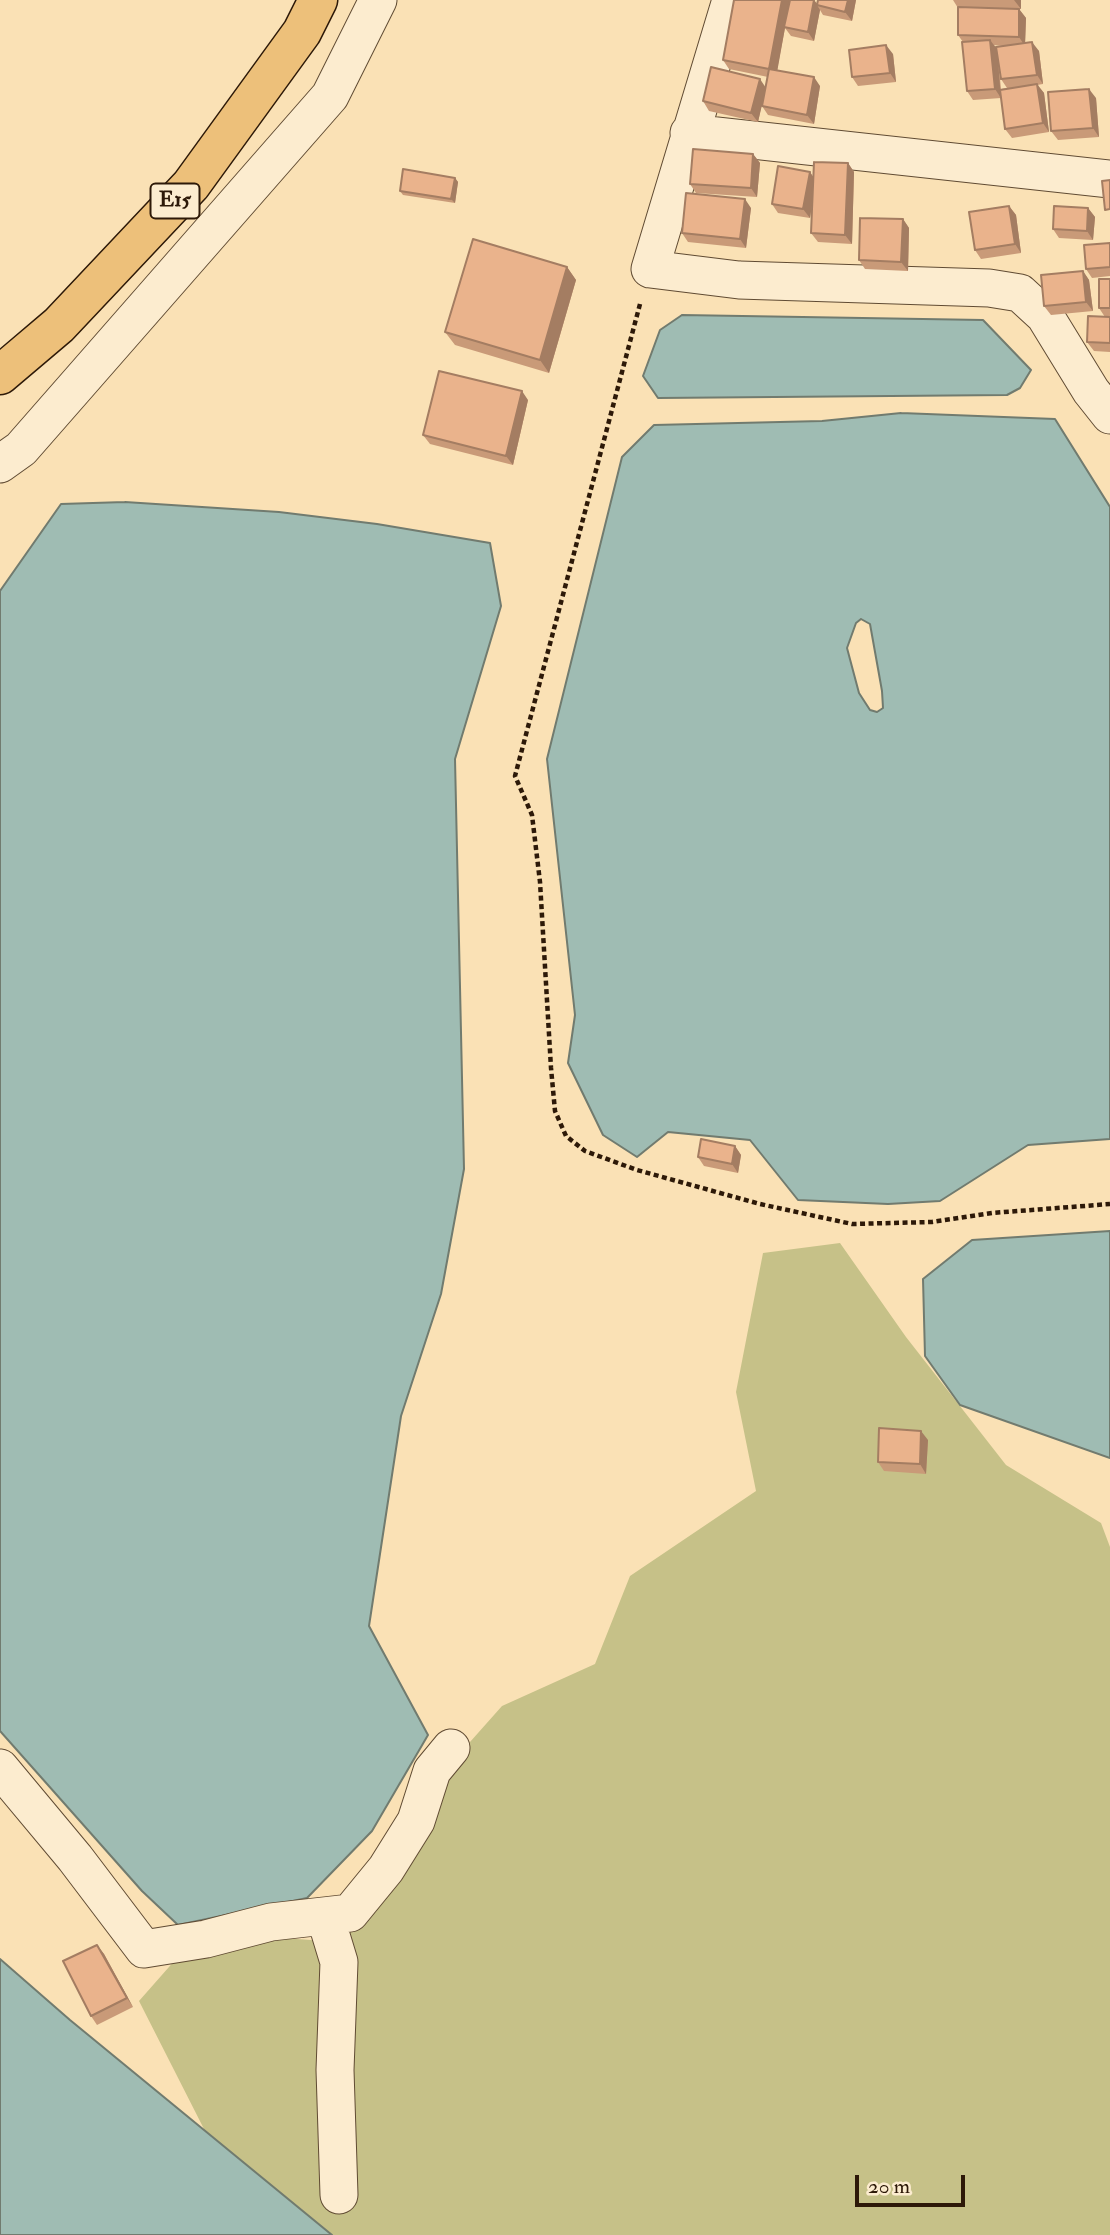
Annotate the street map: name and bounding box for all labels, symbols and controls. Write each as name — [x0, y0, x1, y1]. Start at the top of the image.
road number: E15 — [150, 184, 200, 218]
scale bar — [858, 2162, 968, 2206]
text: 20 m — [868, 2173, 910, 2200]

